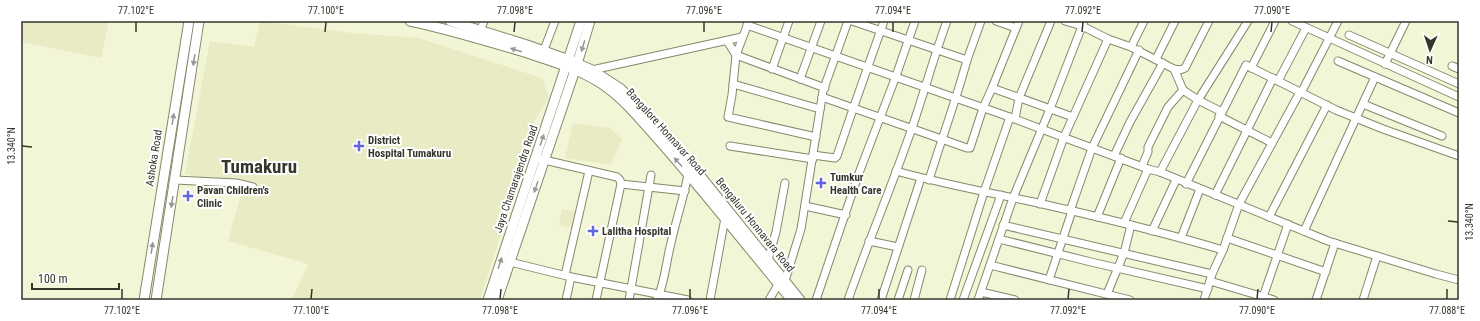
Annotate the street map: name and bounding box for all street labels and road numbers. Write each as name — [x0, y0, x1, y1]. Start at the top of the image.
street label: Bangalore Honnavar Road — [624, 86, 708, 178]
street label: Jaya Chamarajendra Road — [491, 123, 541, 235]
street label: Ashoka Road — [143, 129, 165, 187]
street label: Bengaluru Honnavara Road — [713, 175, 797, 275]

